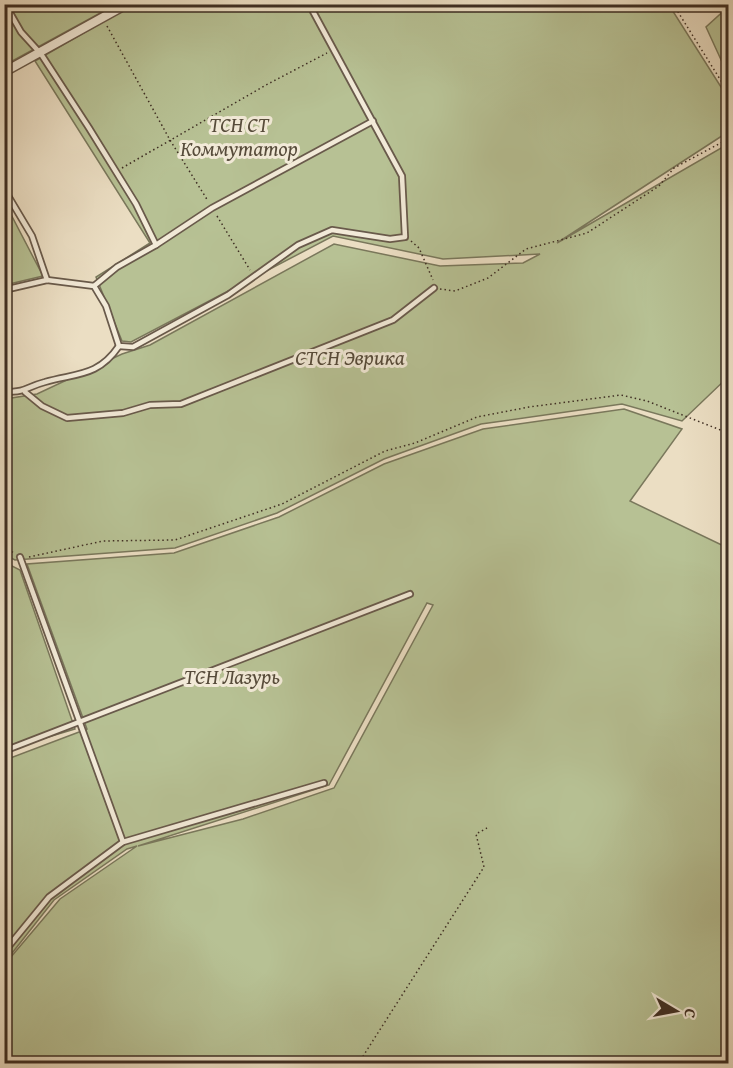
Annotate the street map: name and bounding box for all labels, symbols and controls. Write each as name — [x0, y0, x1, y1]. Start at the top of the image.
park label: ТСН СТ Коммутатор — [180, 109, 298, 164]
park label: СТСН Эврика — [295, 342, 405, 373]
park label: ТСН Лазурь — [184, 661, 280, 692]
north arrow — [646, 981, 706, 1041]
text: С — [678, 1007, 703, 1020]

